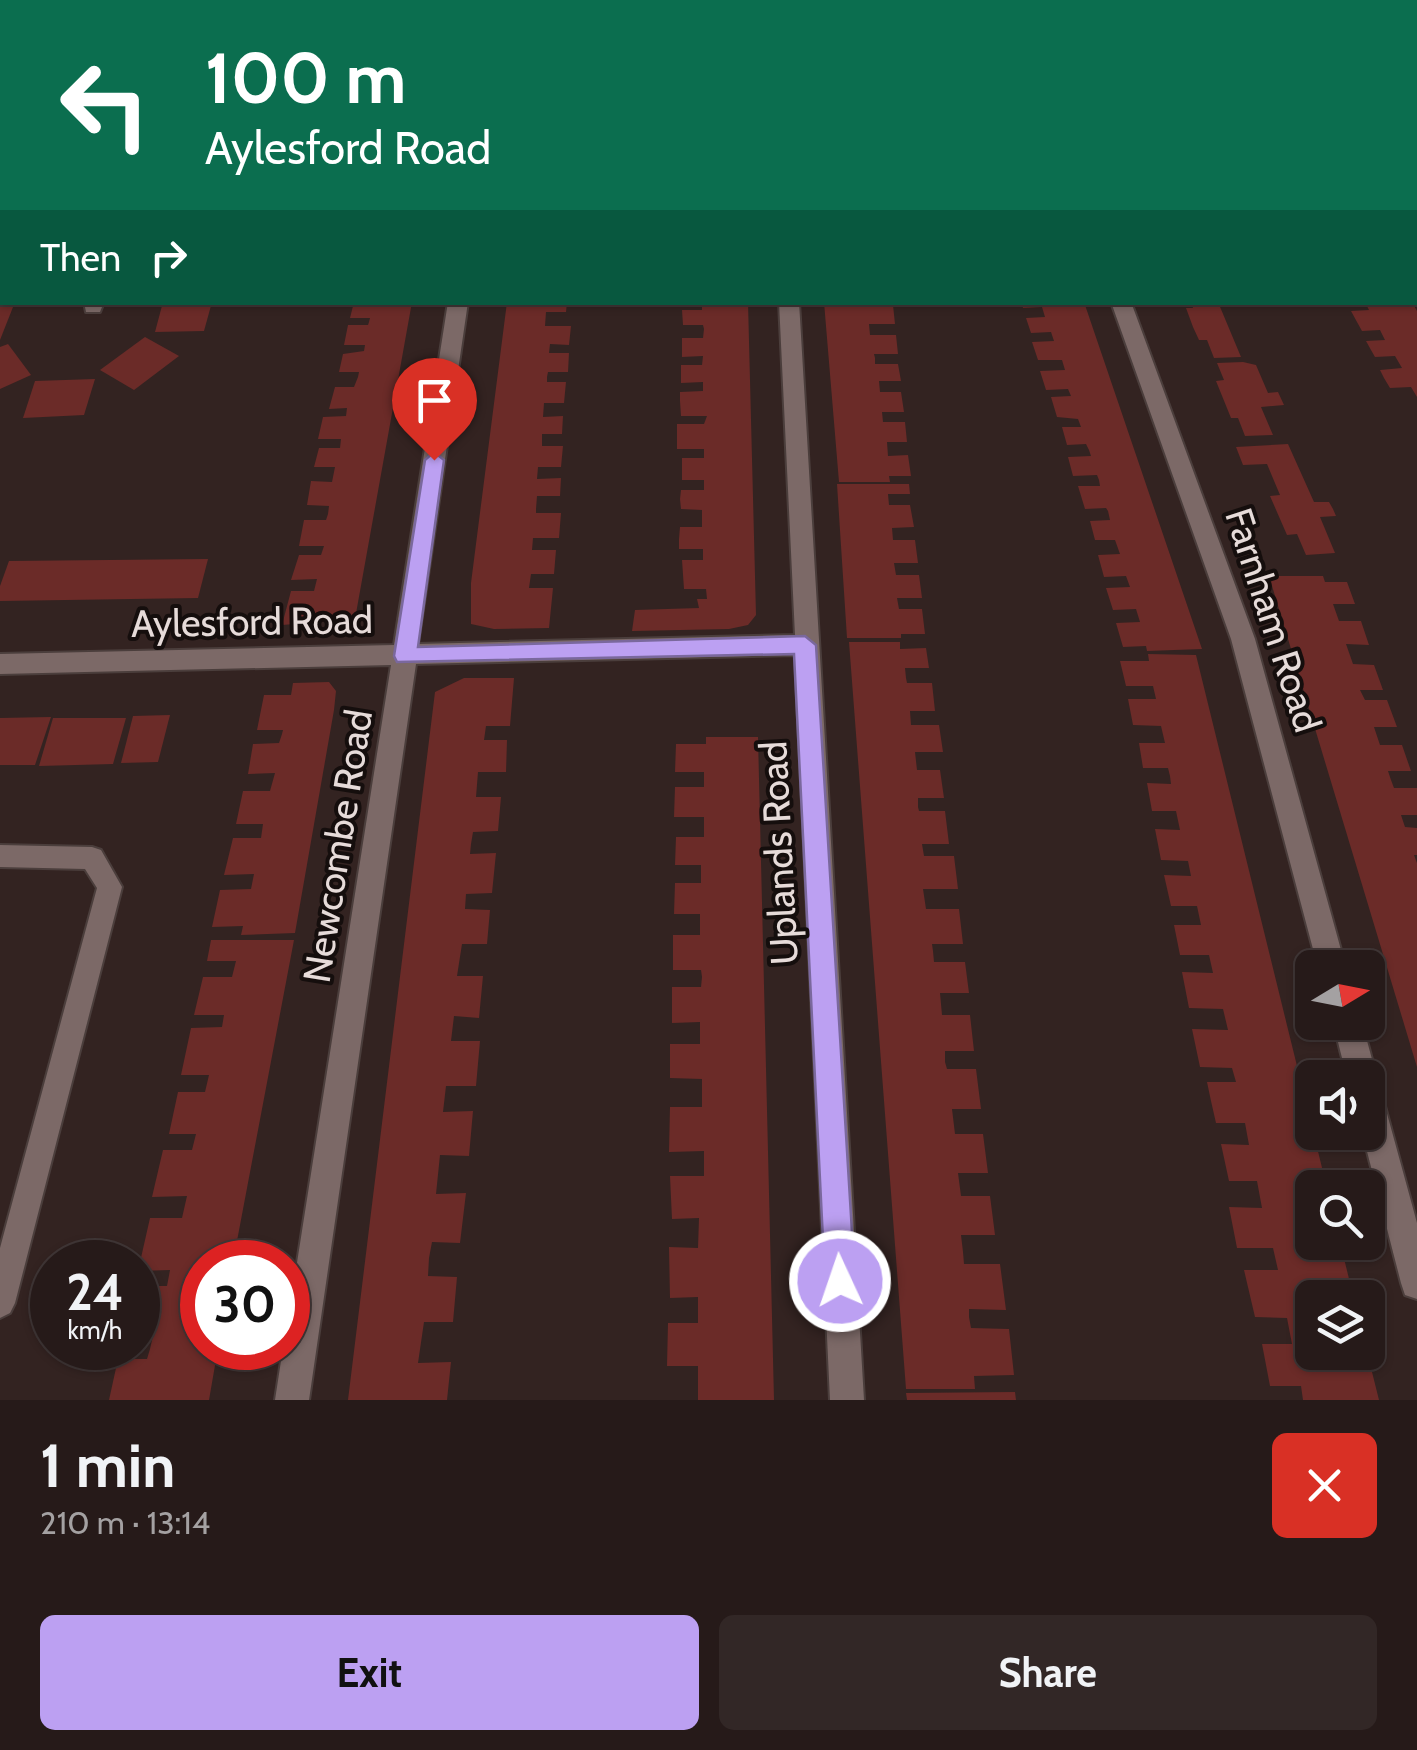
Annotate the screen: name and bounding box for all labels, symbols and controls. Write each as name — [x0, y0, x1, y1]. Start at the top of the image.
text: 100 m — [205, 35, 406, 121]
icon: left — [40, 40, 170, 170]
text: Aylesford Road — [205, 121, 491, 175]
icon: right — [141, 230, 196, 285]
text: Then — [40, 234, 121, 281]
pin — [392, 358, 477, 461]
icon: arrive — [407, 373, 462, 428]
street label: Farnham Road — [1215, 502, 1332, 738]
street label: Aylesford Road — [131, 596, 373, 647]
street label: Newcombe Road — [293, 706, 382, 986]
street label: Uplands Road — [749, 740, 808, 966]
north arrow — [1295, 950, 1385, 1040]
map controls — [1295, 950, 1385, 1370]
button: sound — [1295, 1060, 1385, 1150]
button: search — [1295, 1170, 1385, 1260]
position arrow — [788, 1229, 892, 1333]
speed limit sign: 30 — [180, 1240, 310, 1370]
text: 24 — [66, 1262, 124, 1323]
button: layers — [1295, 1280, 1385, 1370]
text: km/h — [68, 1315, 122, 1345]
text: 1 min — [40, 1429, 175, 1502]
button: close — [1272, 1433, 1377, 1538]
text: 210 m · 13:14 — [40, 1503, 210, 1542]
button: Exit — [40, 1615, 699, 1730]
button: Share — [719, 1615, 1377, 1730]

